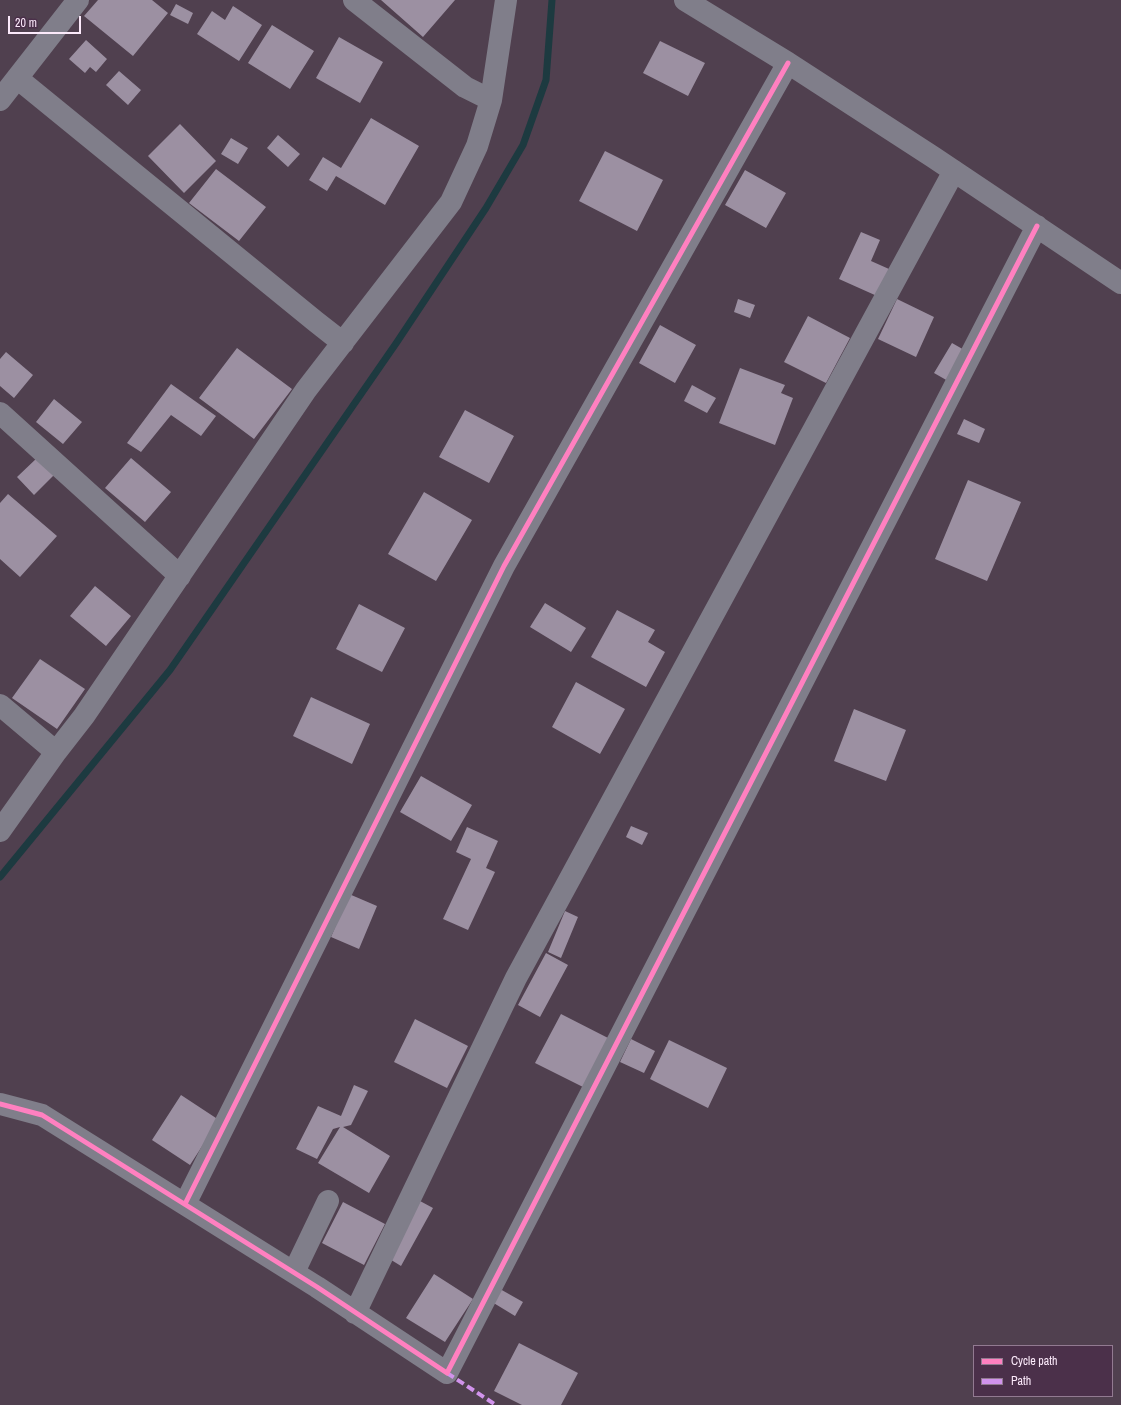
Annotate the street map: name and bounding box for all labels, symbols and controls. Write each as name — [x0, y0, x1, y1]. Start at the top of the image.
scale bar — [10, 8, 83, 34]
text: 20 m — [15, 15, 37, 31]
legend — [973, 1345, 1113, 1397]
text: Cycle path — [1011, 1353, 1058, 1369]
text: Path — [1011, 1373, 1031, 1389]

